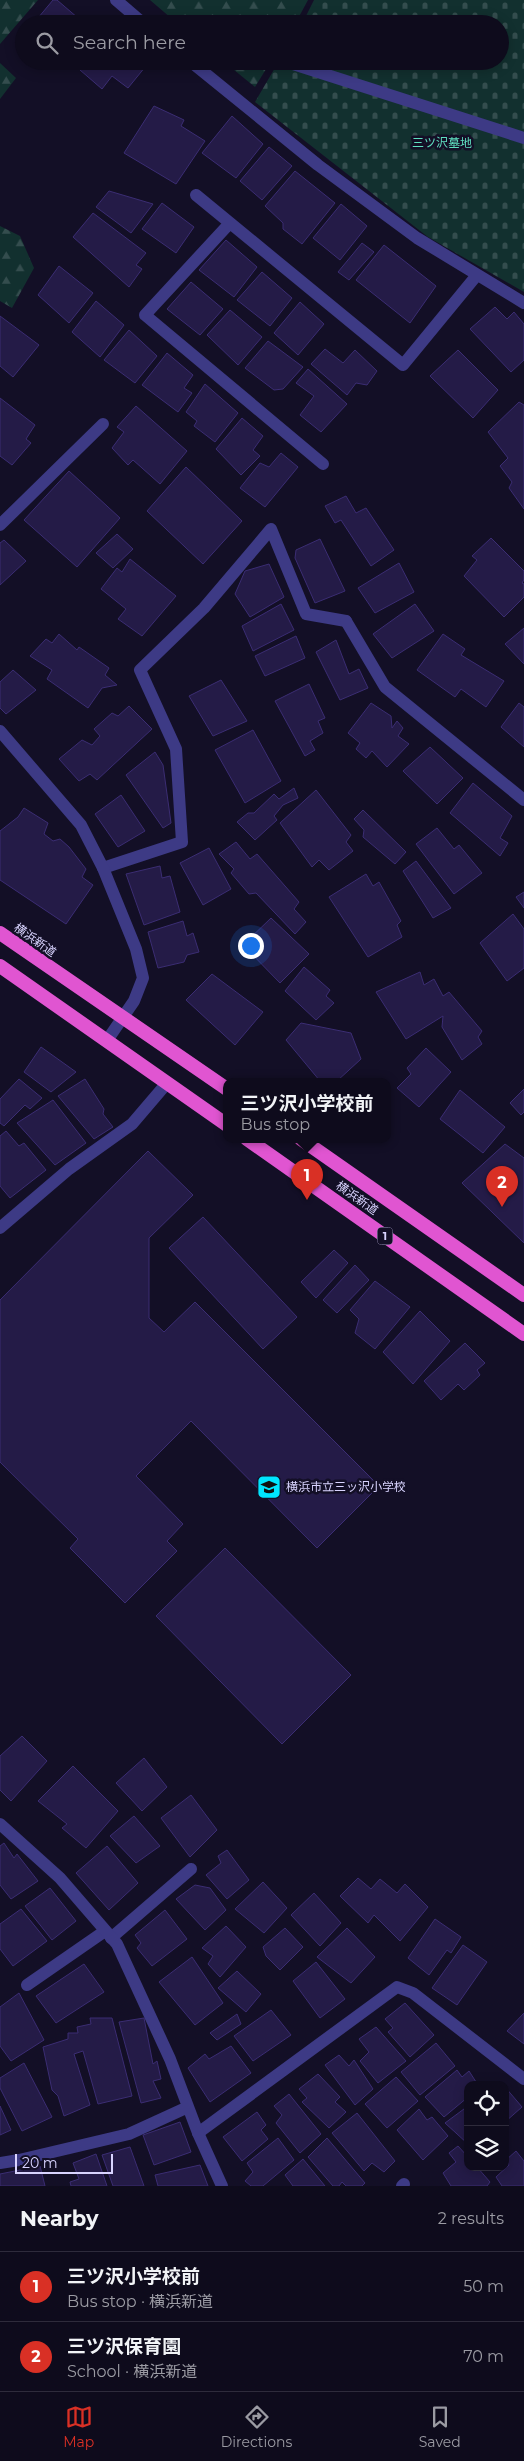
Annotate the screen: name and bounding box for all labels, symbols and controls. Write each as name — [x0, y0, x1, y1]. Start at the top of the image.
search box — [15, 15, 509, 70]
icon: search — [33, 29, 61, 57]
text: Search here — [73, 31, 186, 54]
park label: 三ツ沢墓地 — [412, 135, 472, 150]
street label: 横浜新道 — [11, 920, 59, 960]
your location — [238, 933, 264, 959]
popup — [223, 1078, 391, 1143]
text: 三ツ沢小学校前 — [240, 1092, 374, 1115]
text: Bus stop — [240, 1115, 310, 1134]
pin: 1 — [291, 1159, 323, 1200]
pin: 2 — [486, 1166, 518, 1207]
street label: 横浜新道 — [333, 1178, 381, 1218]
road number: 1 — [378, 1228, 392, 1244]
school or university icon: 横浜市立三ッ沢小学校 — [256, 1474, 282, 1500]
place label: 横浜市立三ッ沢小学校 — [286, 1479, 406, 1494]
map controls — [464, 2081, 509, 2171]
button: locate — [464, 2081, 509, 2126]
button: layers — [464, 2126, 509, 2171]
scale bar — [15, 2151, 112, 2174]
text: 20 m — [22, 2154, 58, 2172]
text: Nearby — [20, 2206, 99, 2231]
text: 2 results — [438, 2209, 504, 2228]
text: 三ツ沢小学校前 — [67, 2265, 200, 2288]
text: 1 — [33, 2277, 39, 2296]
text: 50 m — [463, 2277, 504, 2296]
text: Bus stop · 横浜新道 — [67, 2292, 213, 2311]
text: 三ツ沢保育園 — [67, 2335, 181, 2358]
text: 2 — [31, 2347, 41, 2366]
text: 70 m — [463, 2347, 504, 2366]
text: School · 横浜新道 — [67, 2362, 197, 2381]
tab: Map — [63, 2403, 94, 2451]
tab: Directions — [221, 2403, 292, 2451]
tab: Saved — [419, 2403, 461, 2451]

